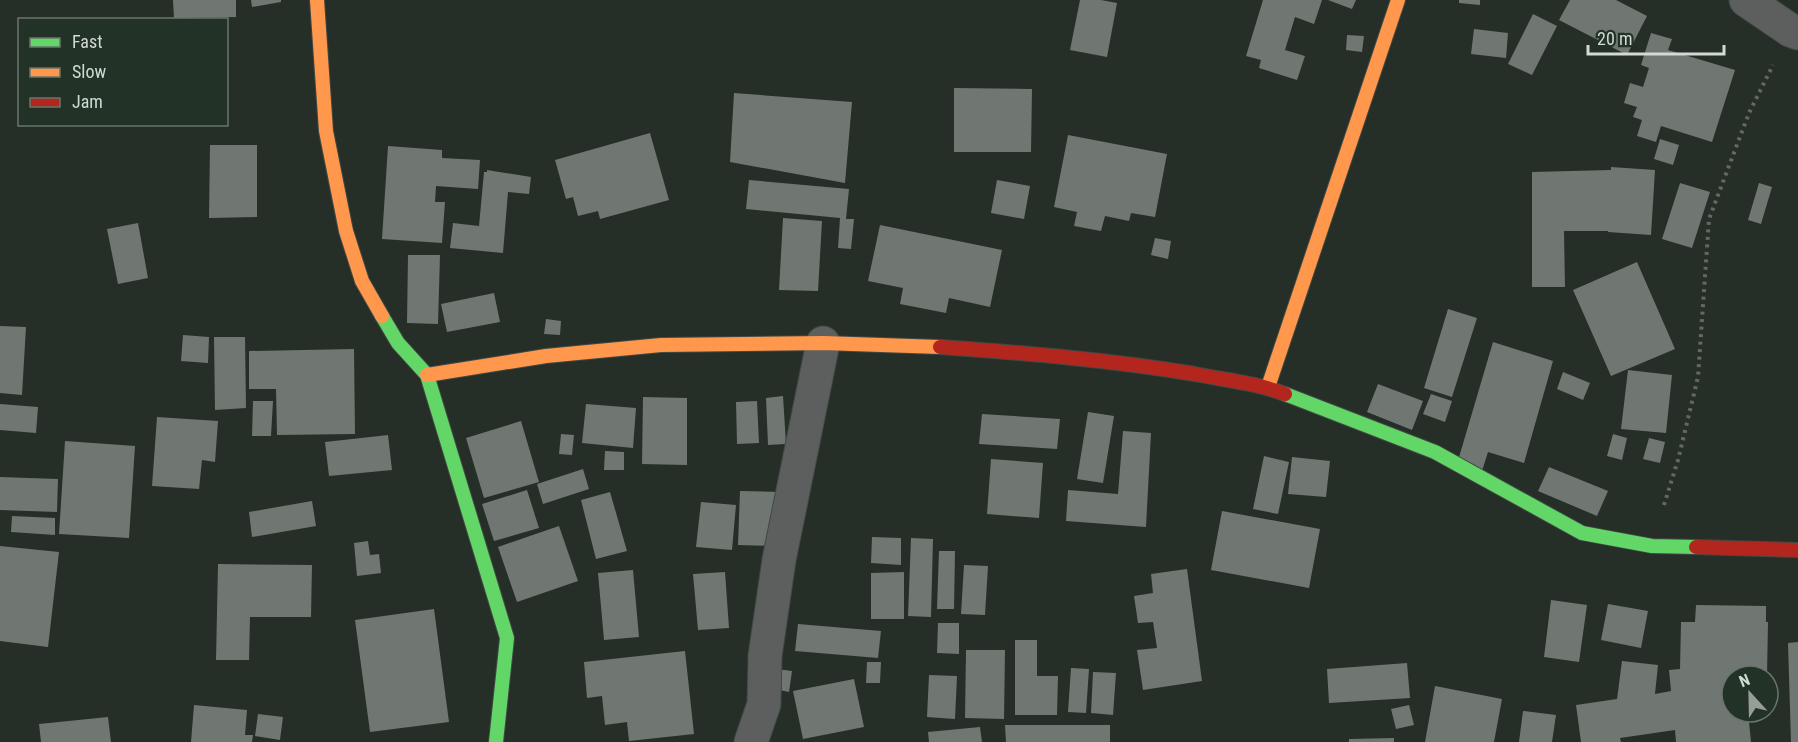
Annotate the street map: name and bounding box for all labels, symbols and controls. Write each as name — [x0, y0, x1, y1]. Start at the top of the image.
legend — [18, 18, 228, 126]
scale bar — [1588, 18, 1724, 56]
text: 20 m — [1597, 28, 1632, 49]
text: Fast — [72, 31, 103, 52]
text: Slow — [72, 61, 107, 82]
text: Jam — [72, 91, 103, 112]
north arrow — [1720, 664, 1780, 724]
text: N — [1736, 670, 1753, 691]

